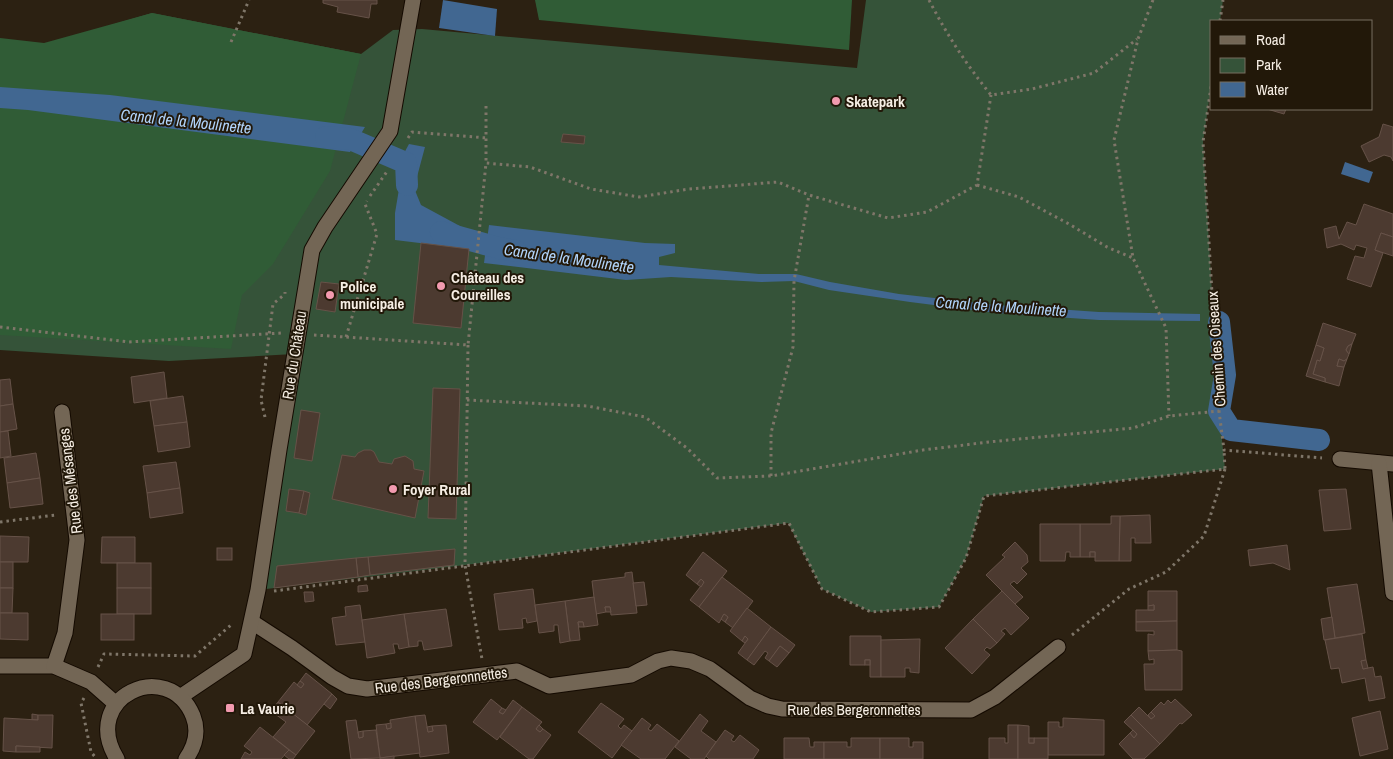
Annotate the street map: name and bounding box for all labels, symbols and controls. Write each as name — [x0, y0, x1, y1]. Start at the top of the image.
legend — [1210, 20, 1373, 110]
text: Road — [1256, 29, 1285, 50]
text: Park — [1256, 54, 1282, 75]
text: Water — [1256, 79, 1288, 100]
place label: Skatepark — [846, 91, 905, 112]
marker: Skatepark — [830, 95, 842, 107]
water label: Canal de la Moulinette — [120, 103, 252, 139]
water label: Canal de la Moulinette — [502, 238, 636, 278]
place label: Château des Coureilles — [451, 267, 524, 305]
place label: Police municipale — [340, 276, 404, 314]
marker: Château des Coureilles — [435, 280, 447, 292]
marker: Police municipale — [324, 289, 336, 301]
water label: Canal de la Moulinette — [935, 290, 1067, 322]
street label: Chemin des Oiseaux — [1201, 290, 1231, 407]
street label: Rue du Château — [277, 309, 311, 401]
street label: Rue des Mésanges — [53, 427, 87, 535]
place label: Foyer Rural — [403, 479, 471, 500]
marker: Foyer Rural — [387, 483, 399, 495]
street label: Rue des Bergeronnettes — [374, 661, 508, 699]
place label: La Vaurie — [240, 698, 295, 719]
street label: Rue des Bergeronnettes — [787, 699, 921, 720]
marker: La Vaurie — [224, 702, 236, 714]

